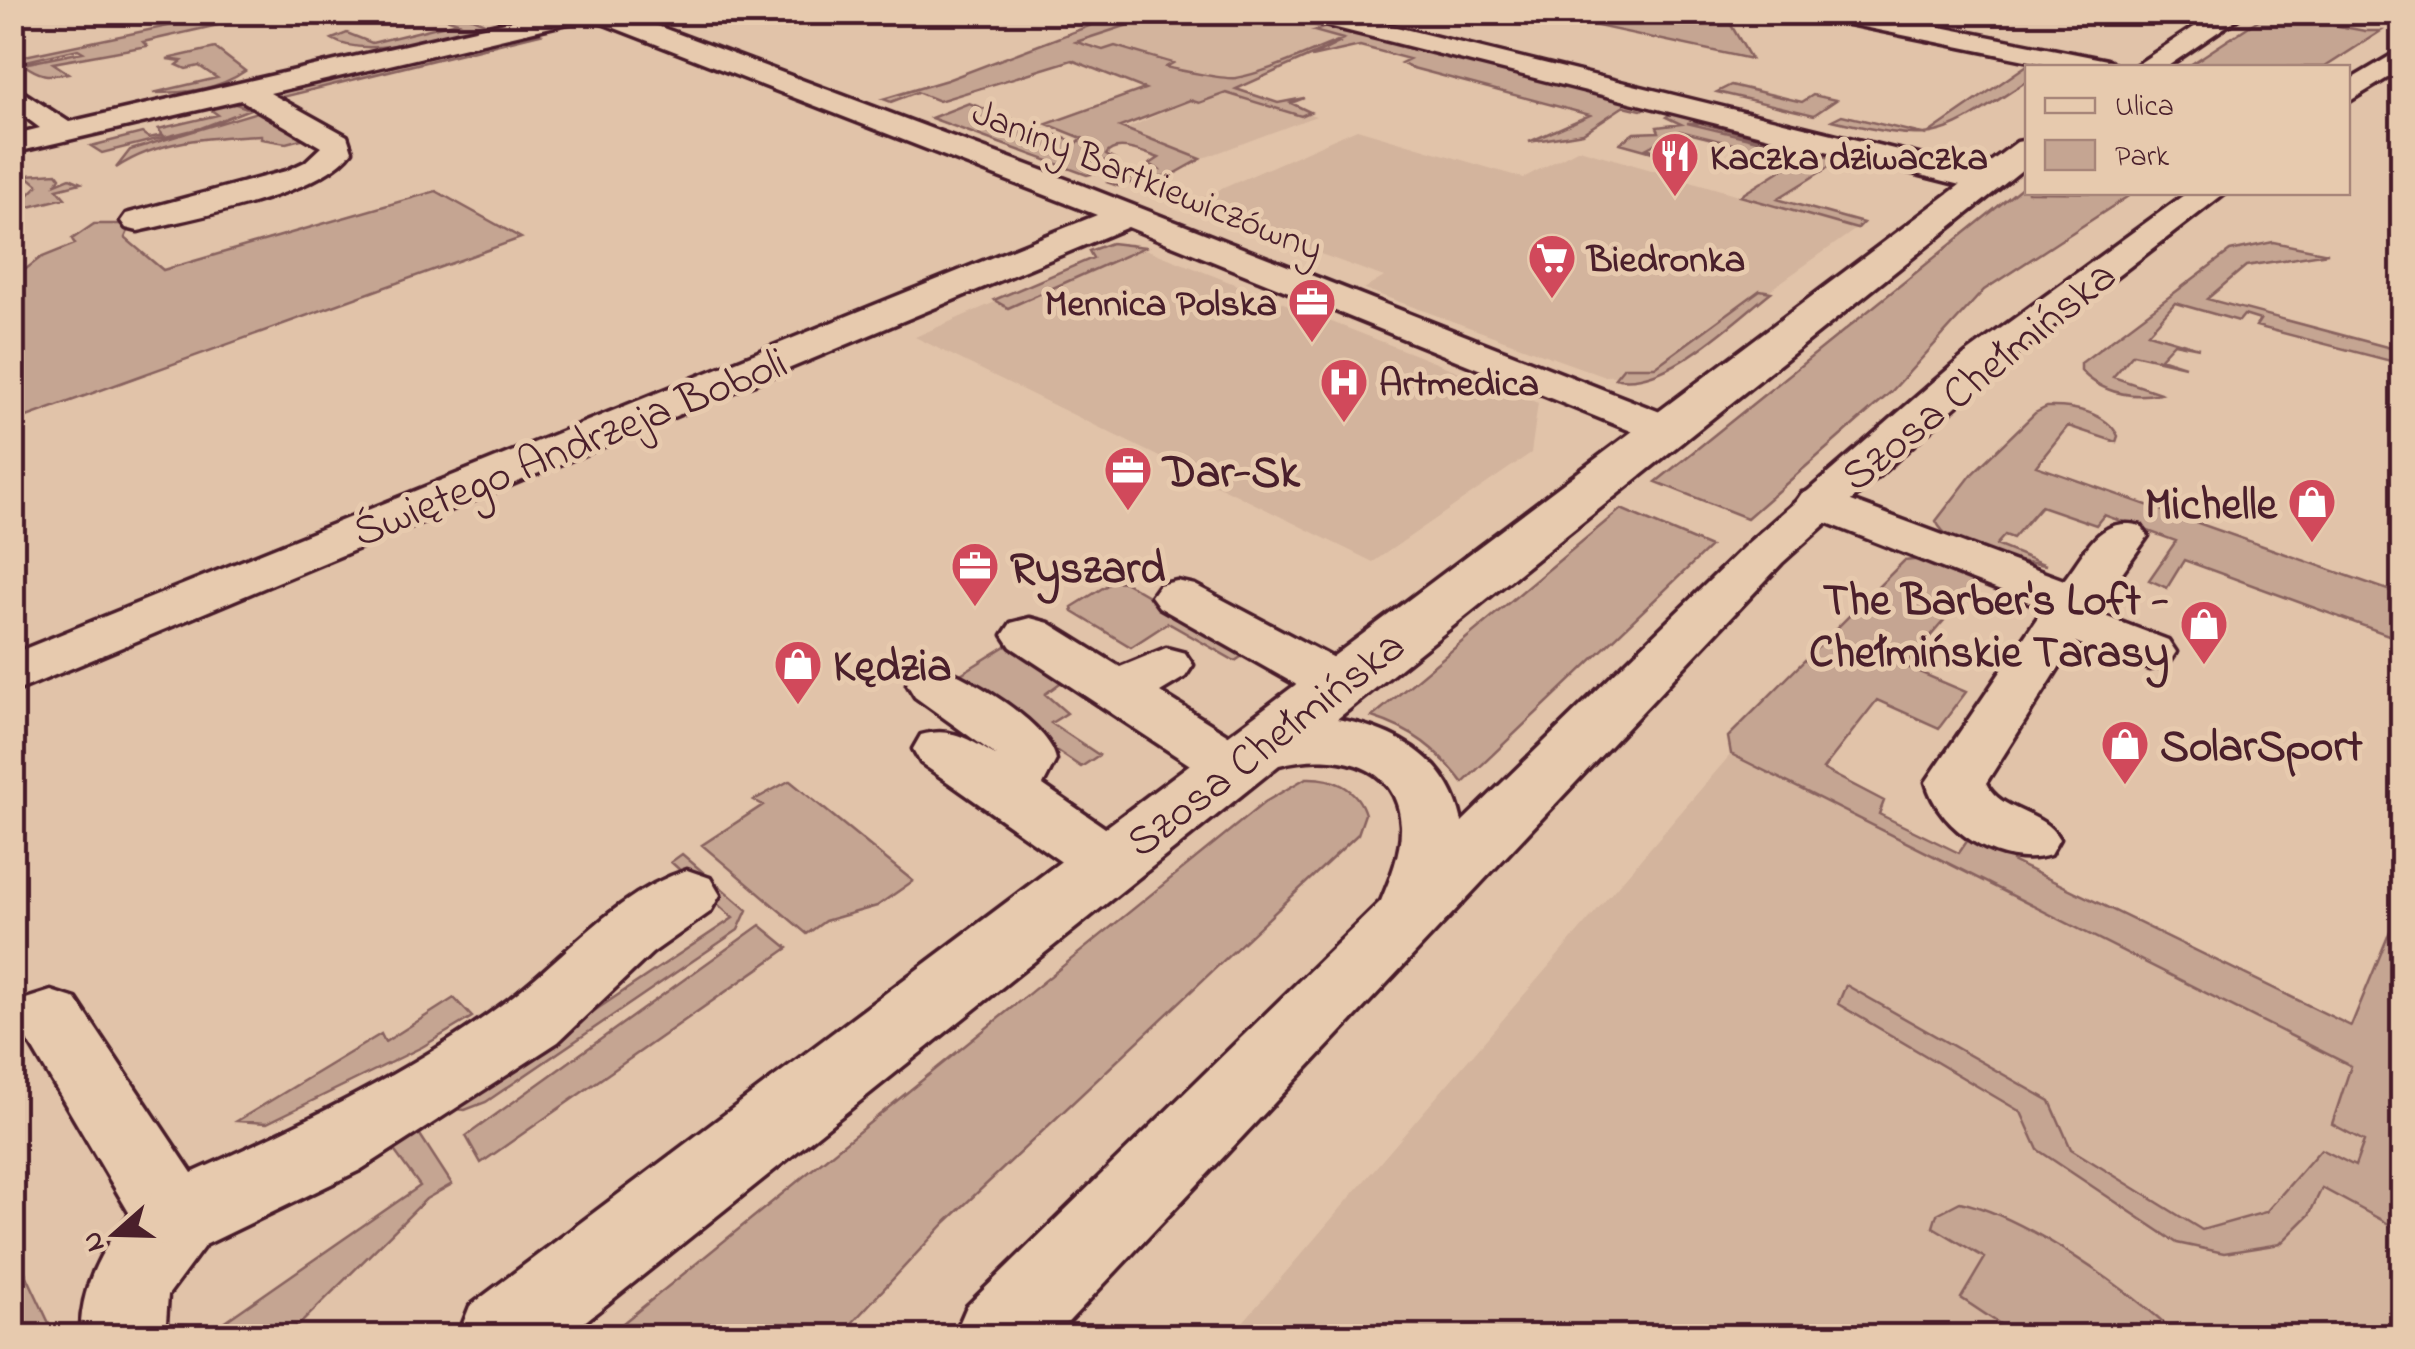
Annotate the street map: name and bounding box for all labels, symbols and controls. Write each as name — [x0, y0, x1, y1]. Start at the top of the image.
legend — [2025, 65, 2350, 195]
text: Ulica — [2115, 86, 2174, 130]
street label: Janiny Bartkiewiczówny — [963, 87, 1330, 279]
restaurant icon: Kaczka dziwaczka — [1649, 130, 1701, 198]
place label: Kaczka dziwaczka — [1710, 132, 1988, 188]
text: Park — [2115, 136, 2170, 180]
supermarket icon: Biedronka — [1526, 232, 1578, 300]
place label: Biedronka — [1585, 234, 1745, 290]
street label: Szosa Chełmińska — [1828, 246, 2132, 510]
office icon: Mennica Polska — [1286, 276, 1338, 344]
place label: Mennica Polska — [1044, 278, 1277, 334]
street label: Świętego Andrzeja Boboli — [344, 332, 798, 568]
hospital icon: Artmedica — [1318, 356, 1370, 424]
place label: Artmedica — [1379, 358, 1539, 414]
place label: Dar-Sk — [1161, 442, 1301, 508]
office icon: Dar-Sk — [1102, 444, 1154, 512]
place label: Michelle — [2145, 474, 2279, 540]
shop icon: Michelle — [2286, 476, 2338, 544]
place label: Ryszard — [1010, 538, 1166, 604]
office icon: Ryszard — [949, 540, 1001, 608]
place label: The Barber's Loft - Chełmińskie Tarasy — [1809, 570, 2169, 688]
shop icon: The Barber's Loft - Chełmińskie Tarasy — [2178, 598, 2230, 666]
street label: Szosa Chełmińska — [1114, 616, 1421, 876]
place label: Kędzia — [833, 636, 952, 702]
shop icon: Kędzia — [772, 638, 824, 706]
place label: SolarSport — [2160, 716, 2363, 782]
shop icon: SolarSport — [2099, 718, 2151, 786]
north arrow — [65, 1184, 165, 1284]
text: N — [72, 1225, 117, 1257]

